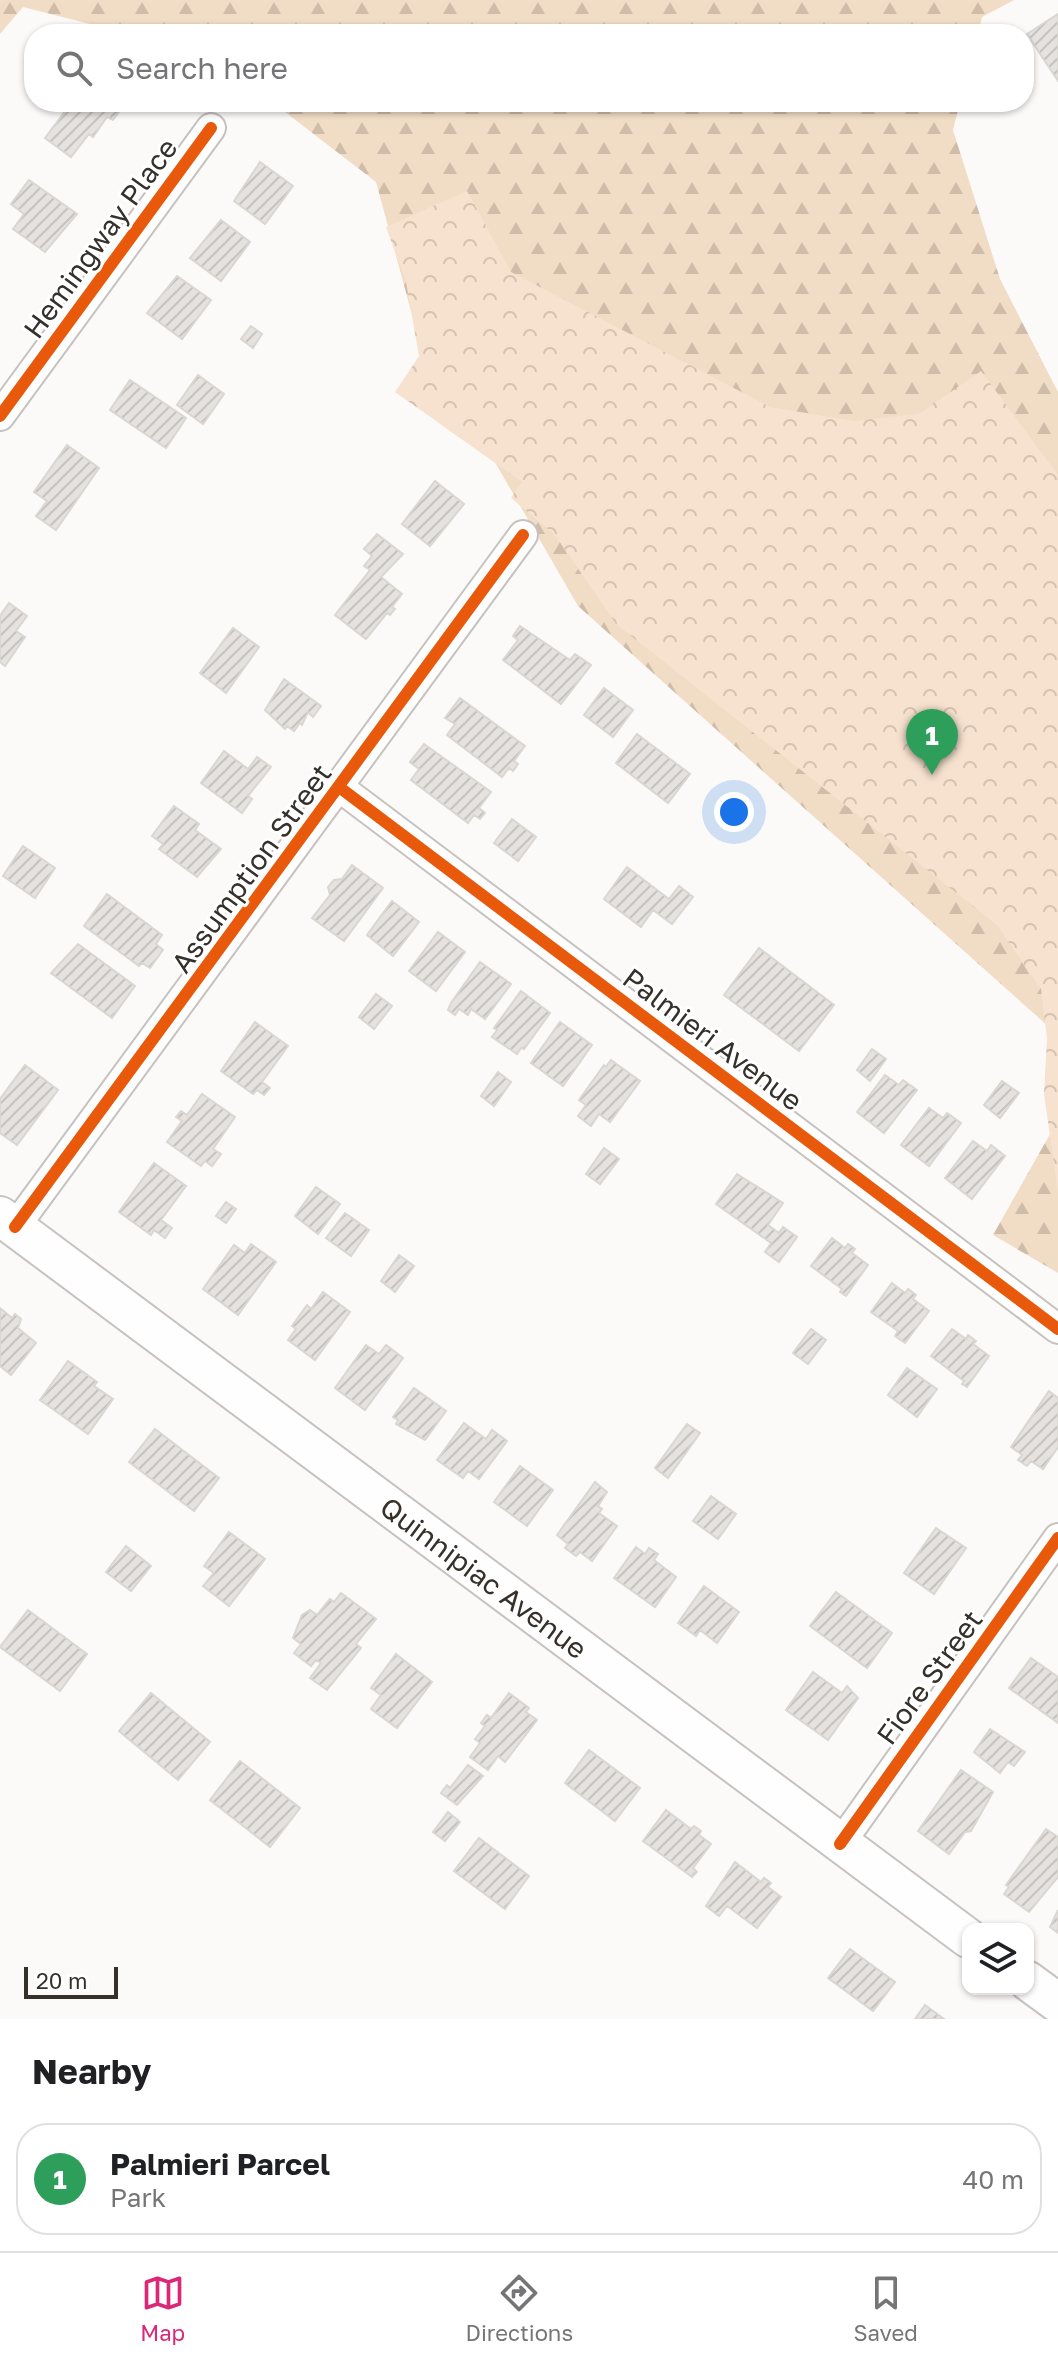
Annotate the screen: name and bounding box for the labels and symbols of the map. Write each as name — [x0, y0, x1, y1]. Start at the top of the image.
street label: Hemingway Place — [16, 132, 184, 344]
pin: 1 — [906, 709, 958, 775]
street label: Assumption Street — [164, 757, 338, 979]
your location — [714, 792, 754, 832]
street label: Palmieri Avenue — [617, 961, 809, 1117]
street label: Quinnipiac Avenue — [375, 1489, 594, 1665]
street label: Fiore Street — [869, 1603, 989, 1751]
scale bar — [24, 1963, 118, 1999]

